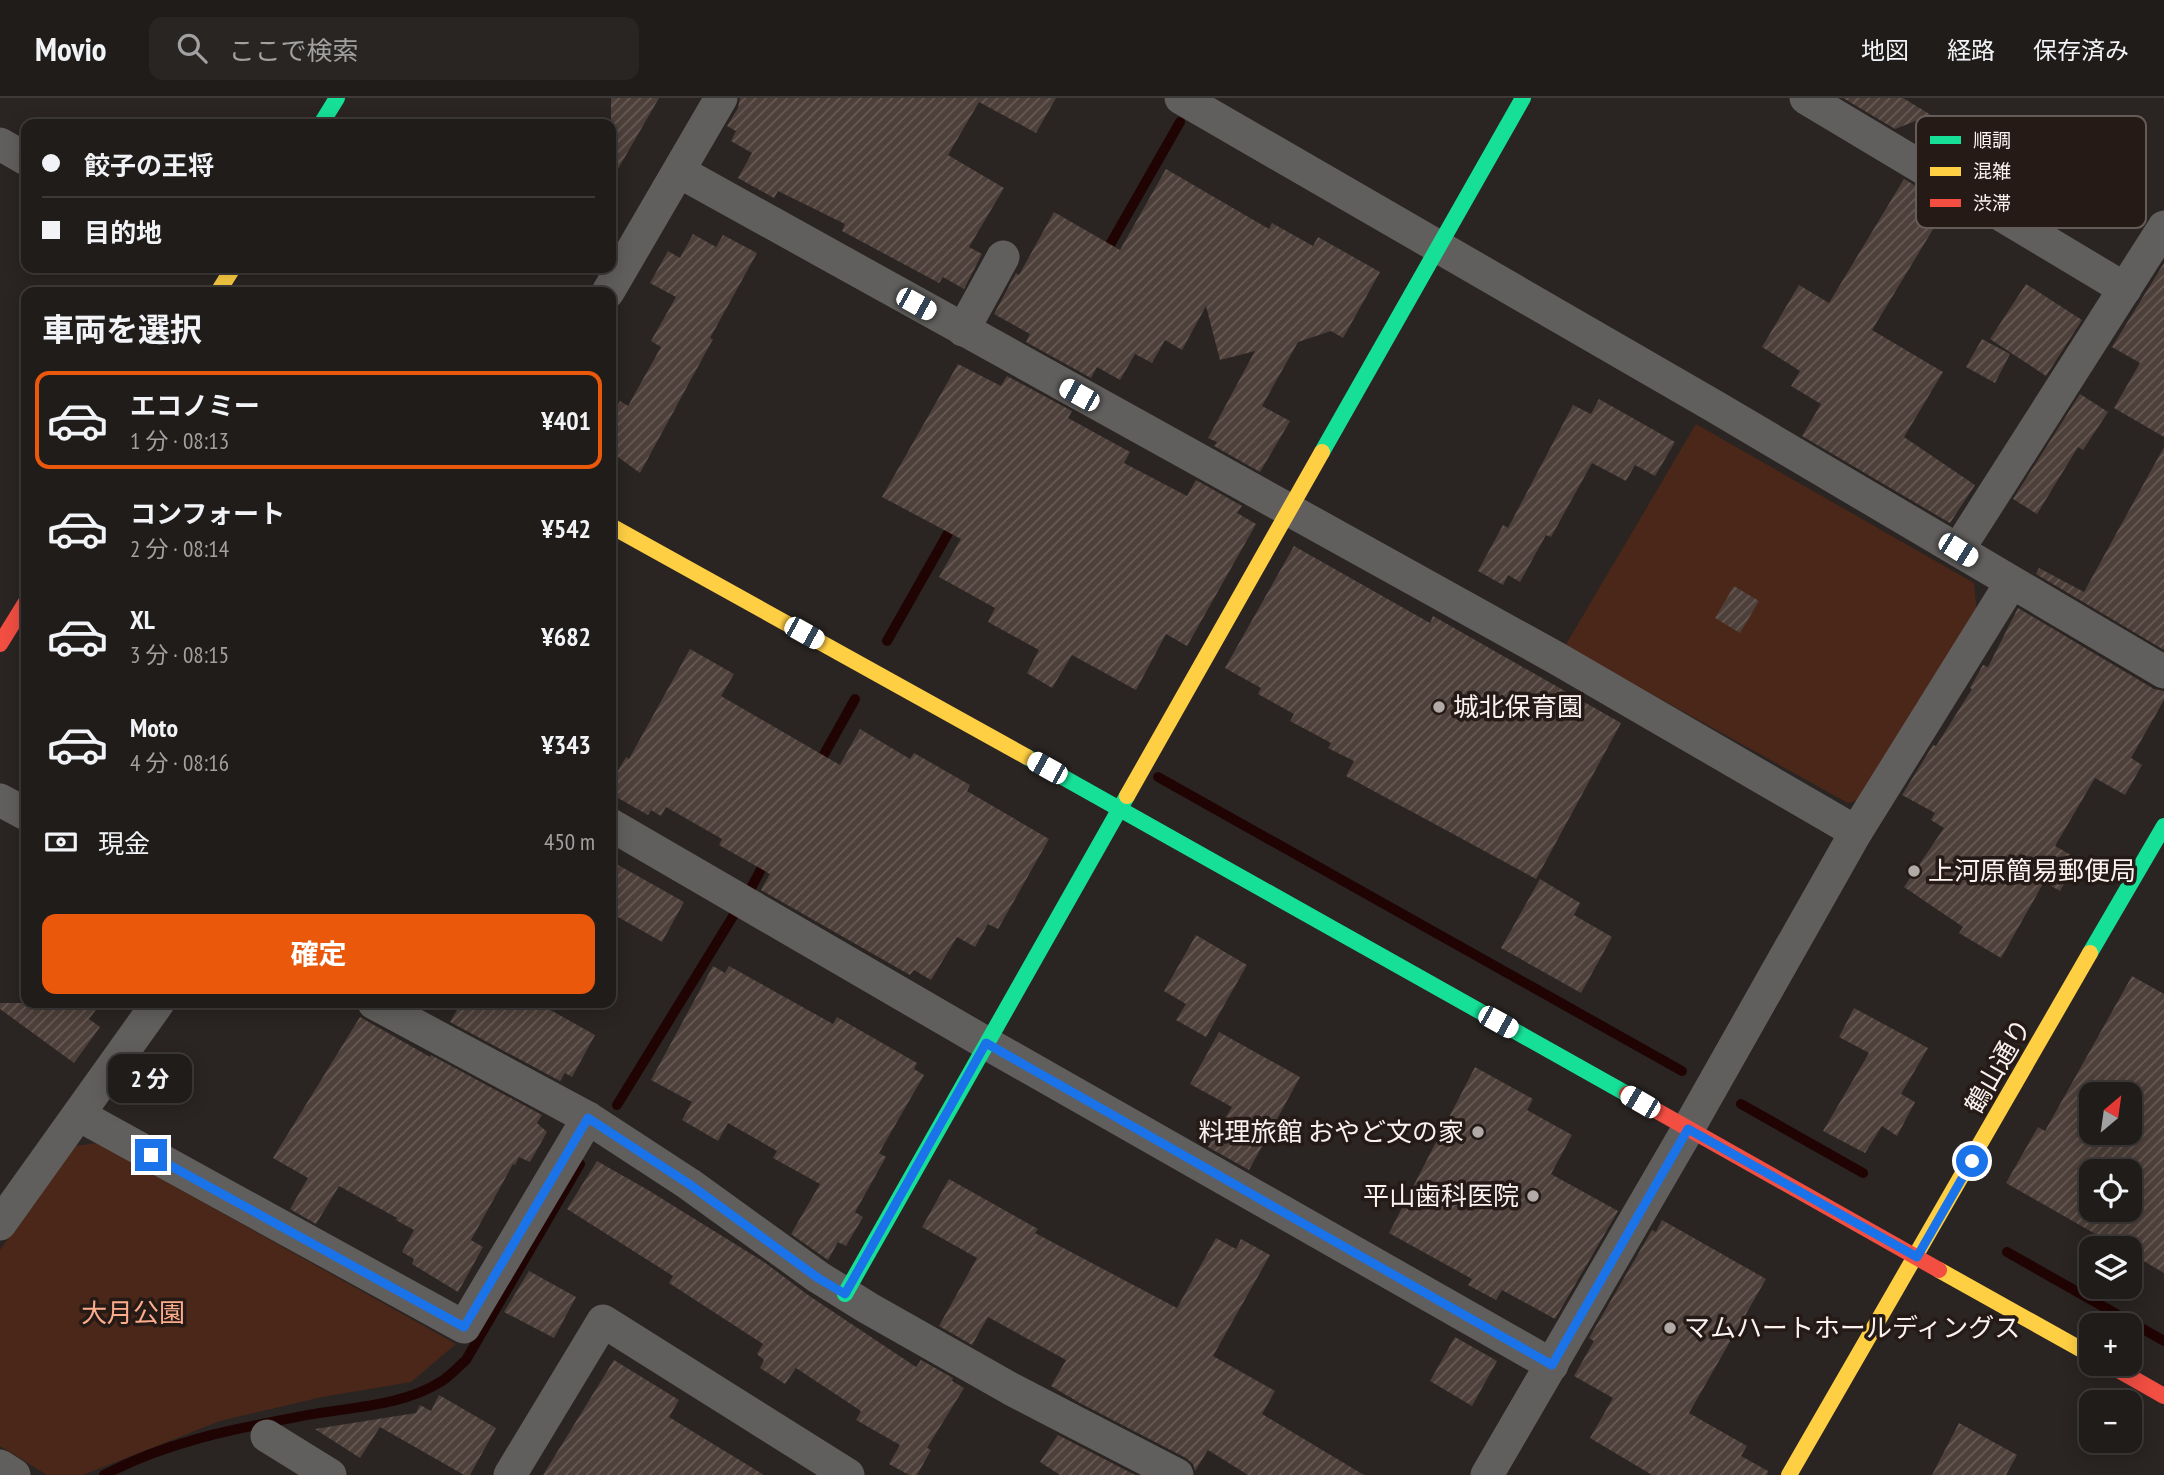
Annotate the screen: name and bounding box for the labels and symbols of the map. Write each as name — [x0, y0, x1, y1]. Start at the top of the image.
legend — [1916, 116, 2146, 228]
text: 順調 — [1973, 128, 2011, 152]
text: 混雑 — [1973, 159, 2011, 183]
text: 渋滞 — [1973, 191, 2011, 215]
car — [893, 285, 940, 323]
car — [1056, 376, 1103, 414]
car — [1935, 530, 1982, 570]
car — [781, 614, 828, 652]
place label: 城北保育園 — [1453, 690, 1583, 723]
marker: 城北保育園 — [1431, 699, 1447, 715]
car — [1024, 749, 1071, 787]
place label: 上河原簡易郵便局 — [1928, 854, 2136, 887]
marker: 上河原簡易郵便局 — [1906, 863, 1922, 879]
car — [1475, 1003, 1522, 1041]
street label: 鶴山通り — [1957, 1012, 2038, 1119]
callout: 2 分 — [109, 1054, 193, 1102]
car — [1617, 1082, 1664, 1122]
north arrow — [2079, 1082, 2142, 1144]
place label: 料理旅館 おやど文の家 — [1198, 1115, 1464, 1148]
marker: 料理旅館 おやど文の家 — [1470, 1124, 1486, 1140]
route end — [135, 1139, 167, 1171]
route start — [1956, 1145, 1988, 1177]
place label: 平山歯科医院 — [1363, 1179, 1519, 1212]
marker: 平山歯科医院 — [1525, 1188, 1541, 1204]
park label: 大月公園 — [81, 1296, 185, 1329]
place label: マムハートホールディングス — [1684, 1311, 2020, 1344]
marker: マムハートホールディングス — [1662, 1320, 1678, 1336]

